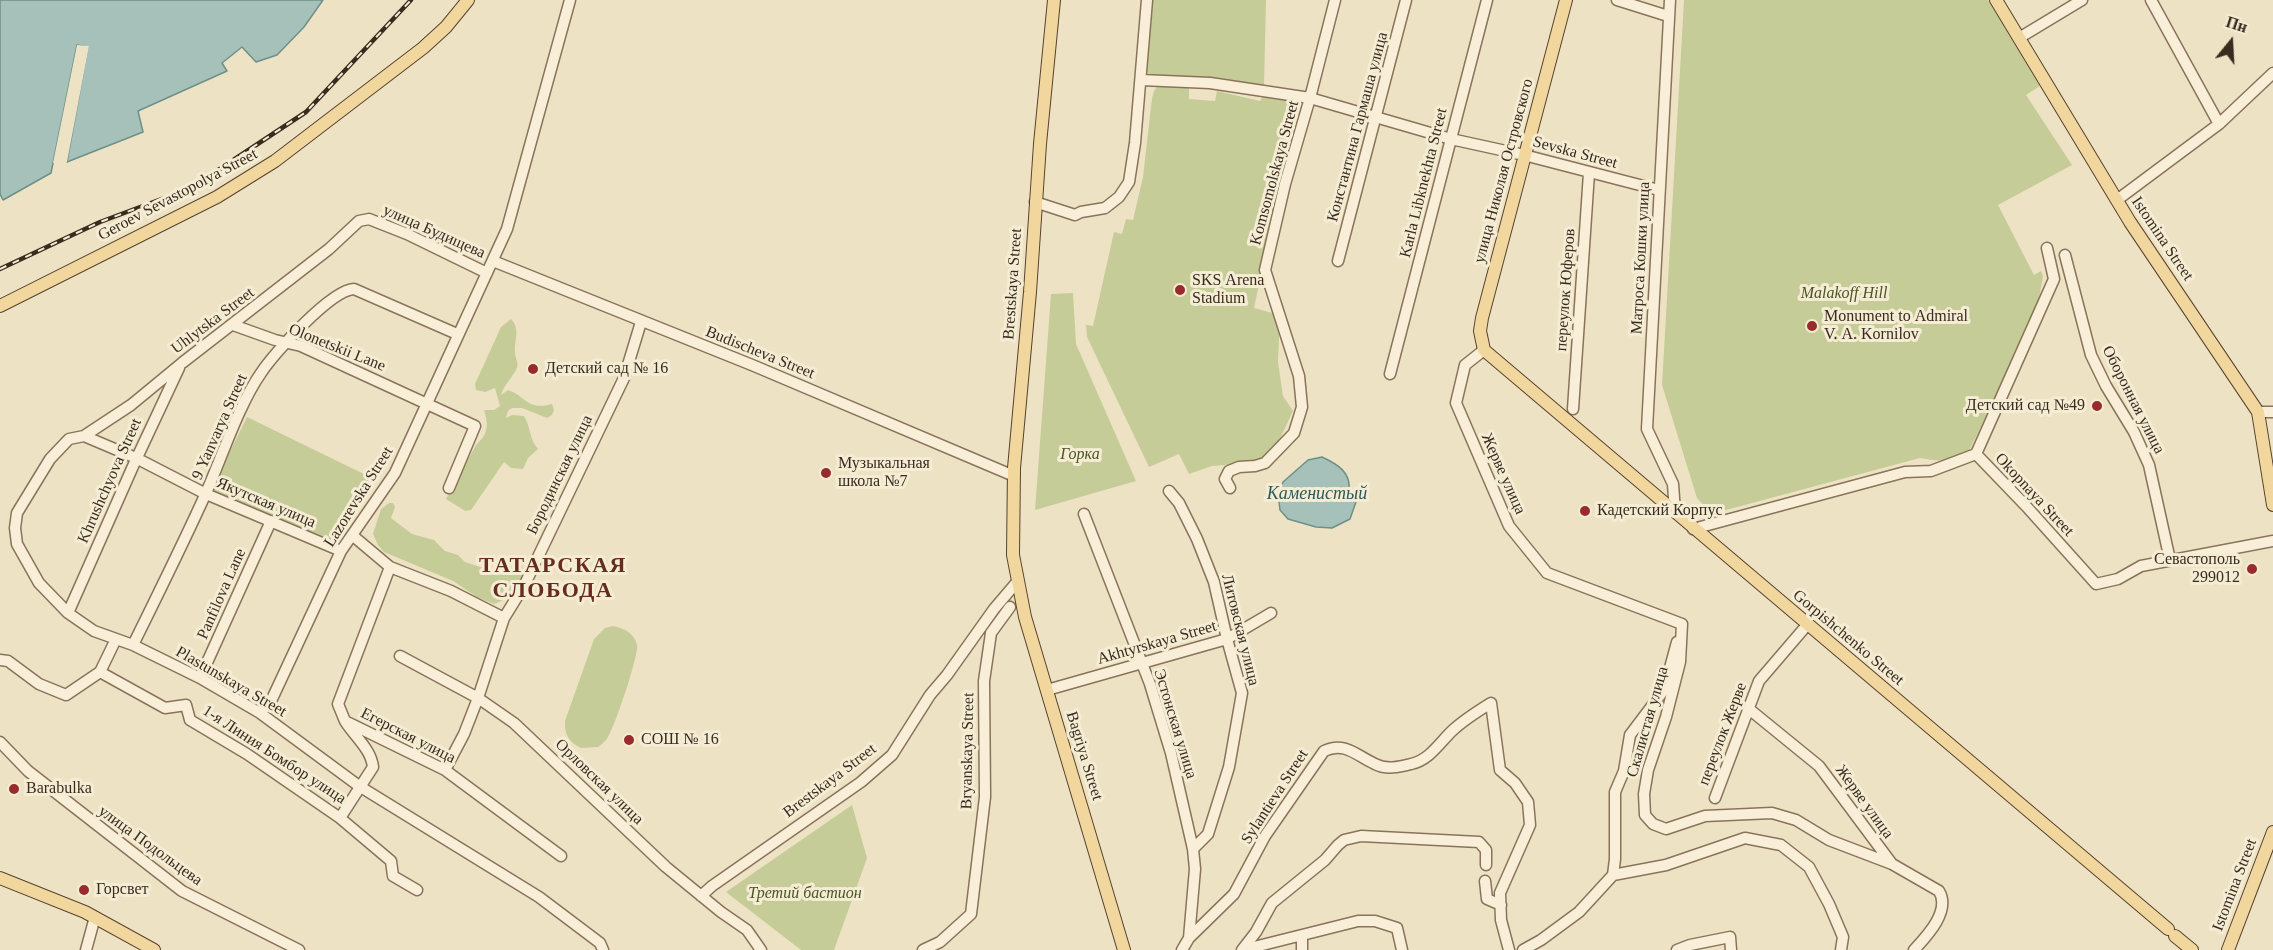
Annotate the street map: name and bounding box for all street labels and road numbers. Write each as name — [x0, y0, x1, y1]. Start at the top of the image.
street label: Константина Гармаша улица — [1323, 30, 1393, 224]
street label: улица Николая Островского — [1470, 77, 1538, 265]
street label: Komsomolskaya Street — [1246, 99, 1304, 247]
street label: Karla Libknekhta Street — [1396, 106, 1452, 260]
street label: Sevska Street — [1531, 133, 1619, 173]
street label: Geroev Sevastopolya Street — [95, 145, 261, 245]
street label: Матроса Кошки улица — [1627, 181, 1655, 335]
street label: Istomina Street — [2127, 193, 2197, 285]
street label: улица Будищева — [380, 201, 488, 263]
street label: Brestskaya Street — [1000, 228, 1026, 340]
street label: переулок Юферов — [1552, 228, 1580, 352]
street label: Uhlytska Street — [168, 284, 258, 358]
street label: Olonetskii Lane — [286, 320, 388, 376]
street label: Budischeva Street — [703, 322, 817, 384]
street label: Оборонная улица — [2097, 343, 2169, 457]
street label: 9 Yanvarya Street — [188, 371, 252, 483]
street label: Бородинская улица — [523, 412, 597, 538]
street label: Khrushchyova Street — [74, 416, 146, 546]
street label: Жерве улица — [1477, 430, 1529, 518]
street label: Lazorevska Street — [320, 443, 398, 551]
street label: Okopnaya Street — [1990, 449, 2078, 541]
street label: Якутская улица — [213, 473, 319, 533]
street label: Panfilova Lane — [193, 546, 251, 642]
street label: Литовская улица — [1217, 572, 1263, 688]
street label: Gorpishchenko Street — [1789, 586, 1907, 690]
street label: Akhtyrskaya Street — [1095, 617, 1219, 669]
street label: Plastunskaya Street — [172, 642, 290, 722]
street label: Скалистая улица — [1623, 664, 1673, 780]
street label: Эстонская улица — [1149, 667, 1201, 781]
street label: переулок Жерве — [1695, 680, 1751, 788]
street label: Bryanskaya Street — [957, 692, 979, 810]
street label: 1-я Линия Бомбор улица — [199, 701, 349, 809]
street label: Егерская улица — [357, 704, 459, 768]
street label: Bagriya Street — [1061, 709, 1107, 803]
street label: Орловская улица — [551, 735, 647, 829]
street label: Brestskaya Street — [780, 740, 880, 822]
street label: Sylantieva Street — [1237, 746, 1313, 848]
street label: Жерве улица — [1831, 761, 1897, 843]
street label: улица Подольцева — [94, 802, 206, 890]
street label: Istomina Street — [2209, 836, 2261, 934]

